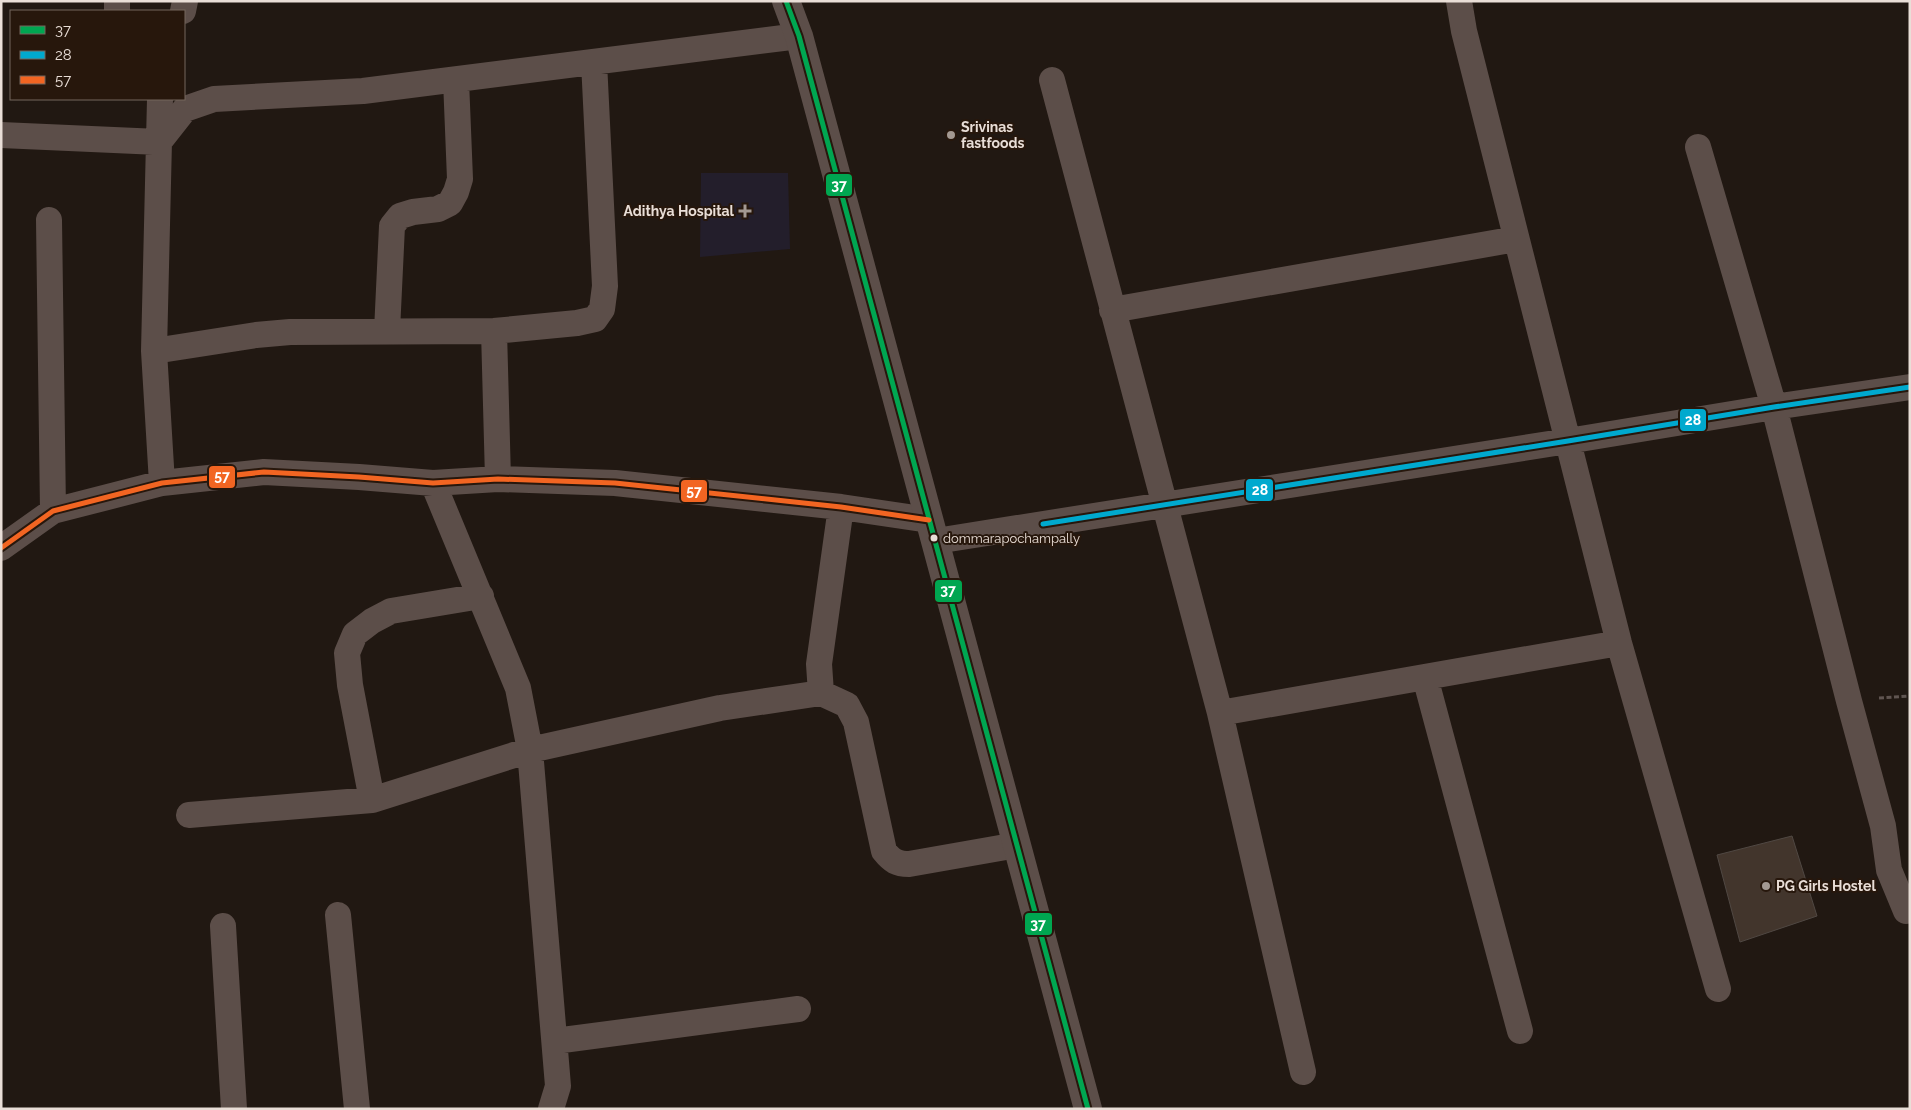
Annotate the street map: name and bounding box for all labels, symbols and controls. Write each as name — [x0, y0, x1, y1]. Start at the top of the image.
legend — [10, 10, 185, 100]
text: 37 — [55, 21, 71, 39]
text: 28 — [55, 46, 72, 64]
text: 57 — [55, 71, 71, 89]
place label: Srivinas fastfoods — [961, 119, 1024, 151]
marker: Srivinas fastfoods — [945, 129, 957, 141]
line badge: 37 — [825, 173, 853, 197]
text: 37 — [831, 177, 847, 193]
place label: Adithya Hospital — [624, 203, 735, 219]
marker: Adithya Hospital — [738, 204, 752, 218]
line badge: 28 — [1679, 408, 1707, 432]
text: 28 — [1685, 412, 1701, 428]
line badge: 57 — [208, 465, 236, 489]
text: 57 — [214, 468, 230, 484]
line badge: 28 — [1245, 478, 1274, 502]
line badge: 57 — [680, 479, 708, 503]
text: 28 — [1252, 482, 1268, 498]
text: 57 — [686, 483, 702, 499]
place label: dommarapochampally — [943, 531, 1080, 546]
marker: dommarapochampally — [929, 533, 939, 543]
line badge: 37 — [934, 579, 963, 603]
text: 37 — [940, 582, 956, 598]
place label: PG Girls Hostel — [1776, 878, 1876, 894]
marker: PG Girls Hostel — [1760, 880, 1772, 892]
line badge: 37 — [1024, 912, 1053, 936]
text: 37 — [1030, 916, 1046, 932]

